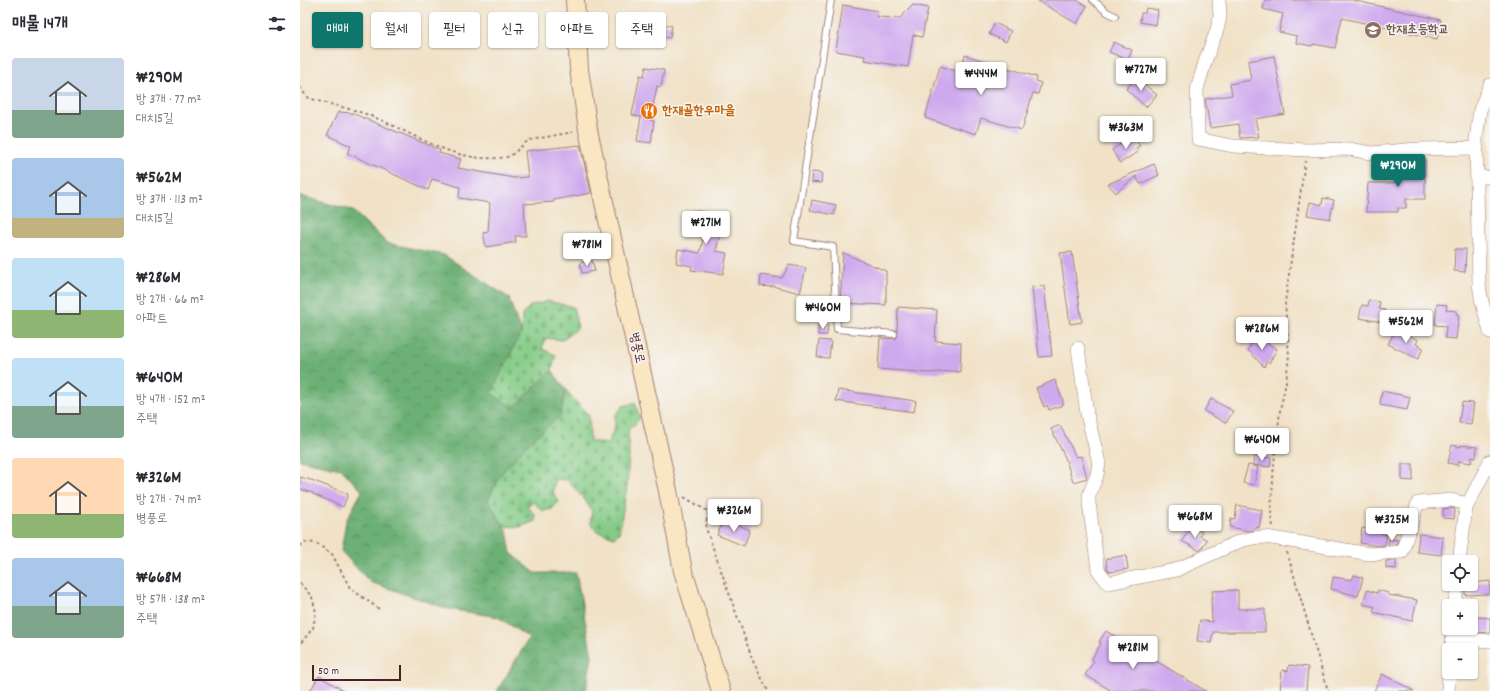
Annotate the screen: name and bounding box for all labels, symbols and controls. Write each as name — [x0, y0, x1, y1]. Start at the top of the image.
chip: 매매 — [312, 12, 363, 48]
chip: 월세 — [371, 12, 421, 48]
chip: 필터 — [429, 12, 480, 48]
chip: 신규 — [488, 12, 538, 48]
chip: 아파트 — [546, 12, 608, 48]
chip: 주택 — [616, 12, 666, 48]
text: 매물 14개 — [12, 13, 68, 37]
icon: filters — [266, 13, 288, 35]
school or university icon: 한재초등학교 — [1363, 20, 1383, 40]
place label: 한재초등학교 — [1385, 21, 1449, 40]
pin: ₩727M — [1113, 58, 1169, 92]
text: ₩727M — [1125, 61, 1157, 80]
pin: ₩444M — [953, 62, 1009, 96]
text: ₩444M — [964, 65, 998, 84]
text: ₩290M — [136, 67, 183, 91]
icon: home — [44, 74, 92, 122]
text: 방 3개 · 77 m² — [136, 91, 201, 110]
restaurant icon: 한재골한우마을 — [639, 101, 659, 121]
place label: 한재골한우마을 — [661, 102, 736, 121]
text: 대치5길 — [136, 110, 173, 129]
pin: ₩363M — [1098, 116, 1154, 150]
text: ₩363M — [1109, 119, 1143, 138]
pin: ₩290M — [1370, 154, 1426, 188]
text: ₩290M — [1380, 157, 1416, 176]
text: ₩562M — [136, 167, 182, 191]
icon: home — [44, 174, 92, 222]
text: 방 3개 · 113 m² — [136, 191, 203, 210]
text: 대치5길 — [136, 210, 173, 229]
pin: ₩271M — [678, 211, 734, 245]
text: ₩271M — [691, 214, 721, 233]
pin: ₩781M — [559, 233, 615, 267]
text: ₩781M — [572, 236, 602, 255]
text: ₩286M — [136, 267, 181, 291]
icon: home — [44, 274, 92, 322]
text: 방 2개 · 66 m² — [136, 291, 204, 310]
pin: ₩460M — [795, 296, 851, 330]
text: ₩460M — [805, 299, 841, 318]
text: 아파트 — [136, 310, 167, 329]
pin: ₩562M — [1378, 310, 1434, 344]
text: ₩562M — [1389, 313, 1423, 332]
pin: ₩286M — [1234, 317, 1290, 351]
text: ₩286M — [1245, 320, 1279, 339]
street label: 병풍로 — [623, 331, 649, 365]
text: ₩640M — [136, 367, 183, 391]
icon: home — [44, 374, 92, 422]
text: 방 4개 · 152 m² — [136, 391, 205, 410]
text: 주택 — [136, 410, 157, 429]
pin: ₩640M — [1234, 428, 1290, 462]
text: ₩640M — [1244, 431, 1280, 450]
text: ₩326M — [136, 467, 181, 491]
icon: home — [44, 474, 92, 522]
text: 방 2개 · 74 m² — [136, 491, 202, 510]
pin: ₩326M — [706, 499, 762, 533]
text: ₩326M — [717, 502, 751, 521]
pin: ₩668M — [1167, 505, 1223, 539]
text: ₩668M — [1178, 508, 1212, 527]
pin: ₩325M — [1364, 508, 1420, 542]
text: 병풍로 — [136, 510, 167, 529]
text: ₩325M — [1375, 511, 1409, 530]
map controls — [1442, 555, 1478, 679]
button: locate — [1442, 555, 1478, 591]
text: ₩668M — [136, 567, 182, 591]
icon: home — [44, 574, 92, 622]
text: 방 5개 · 138 m² — [136, 591, 205, 610]
button: + — [1442, 599, 1478, 635]
text: 주택 — [136, 610, 157, 629]
pin: ₩281M — [1105, 636, 1161, 670]
text: ₩281M — [1118, 639, 1148, 658]
button: − — [1442, 643, 1478, 679]
scale bar — [312, 663, 401, 682]
text: 50 m — [318, 664, 339, 680]

